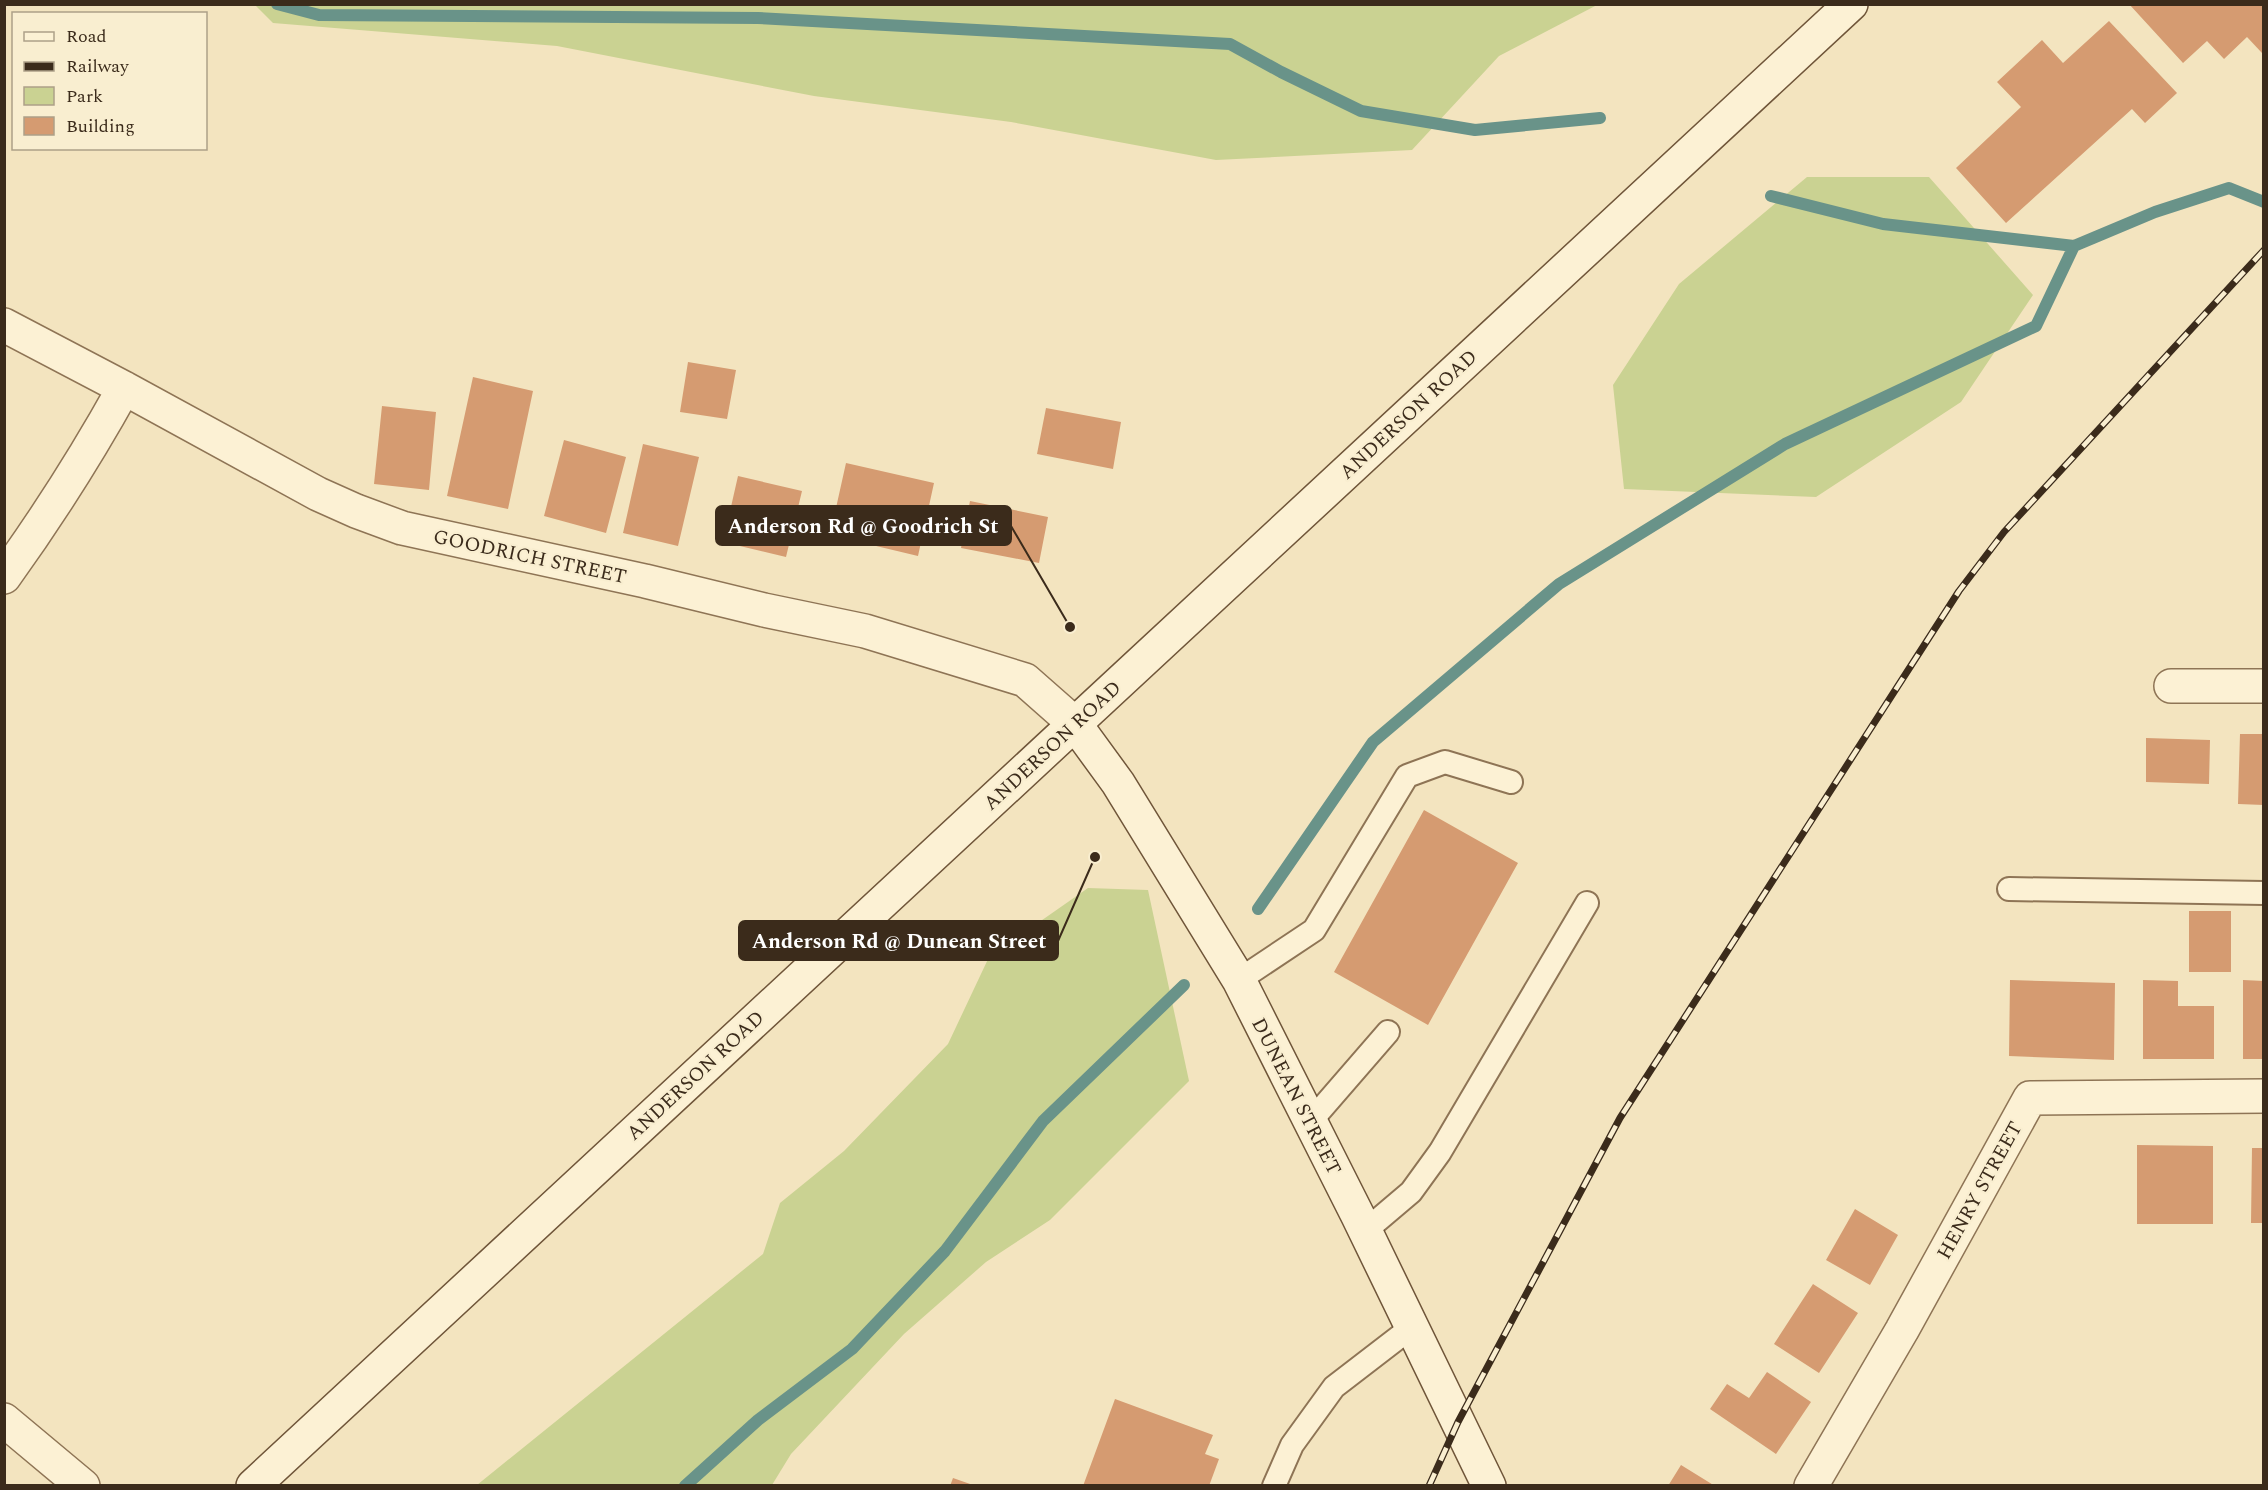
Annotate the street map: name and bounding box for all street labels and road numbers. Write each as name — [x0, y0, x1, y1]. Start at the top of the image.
street label: ANDERSON ROAD — [1333, 343, 1485, 487]
street label: GOODRICH STREET — [430, 522, 629, 592]
street label: ANDERSON ROAD — [977, 674, 1129, 818]
street label: ANDERSON ROAD — [620, 1004, 772, 1148]
street label: DUNEAN STREET — [1243, 1012, 1349, 1180]
street label: HENRY STREET — [1929, 1116, 2030, 1265]

